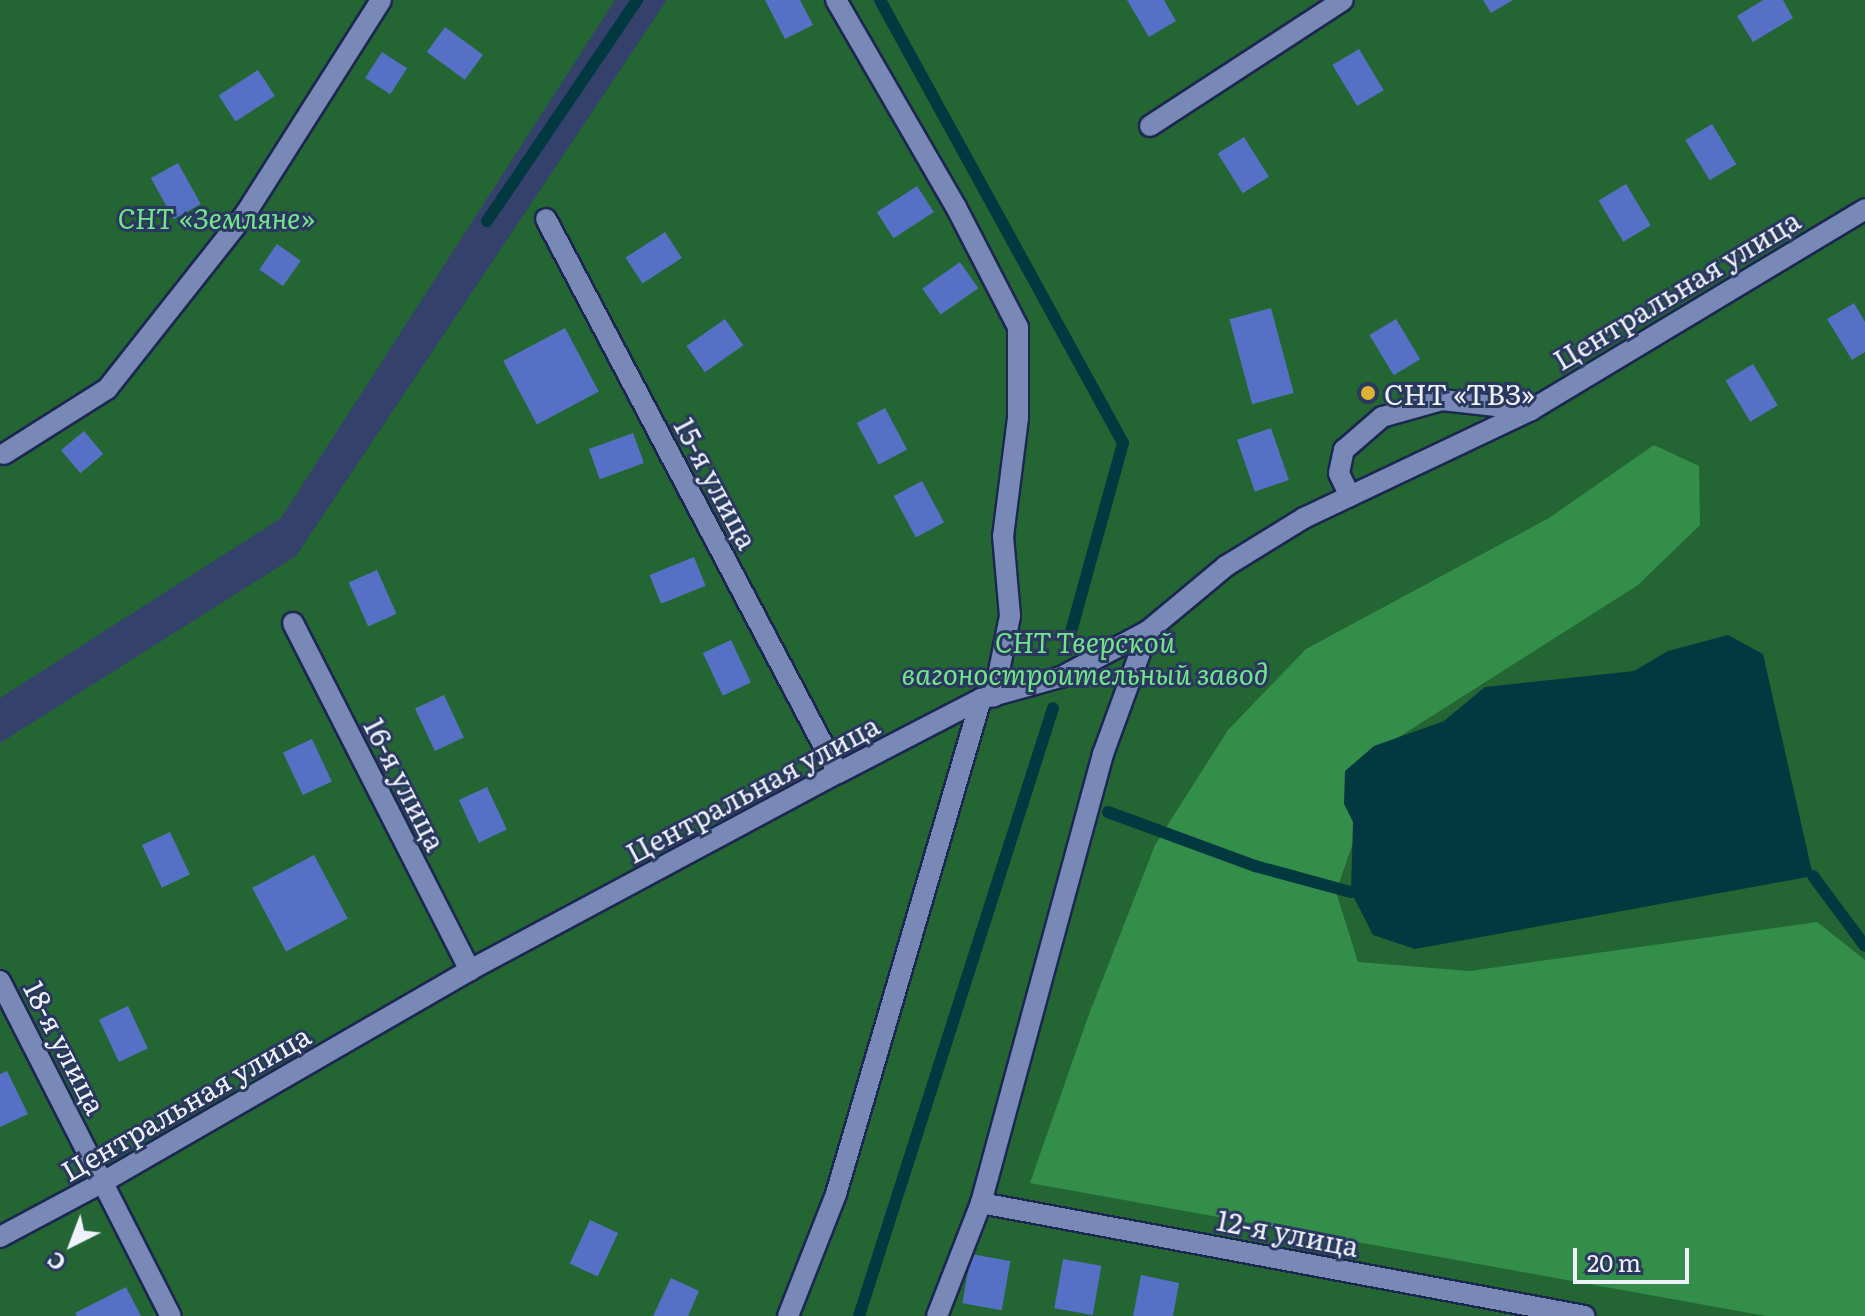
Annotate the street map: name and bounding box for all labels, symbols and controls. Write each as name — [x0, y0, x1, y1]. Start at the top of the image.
park label: СНТ «Земляне» — [117, 200, 315, 234]
street label: Центральная улица — [1547, 202, 1805, 376]
place label: СНТ «ТВЗ» — [1384, 376, 1535, 410]
marker: СНТ «ТВЗ» — [1359, 384, 1377, 402]
street label: 15-я улица — [668, 412, 766, 554]
park label: СНТ Тверской вагоностроительный завод — [902, 624, 1268, 690]
street label: Центральная улица — [620, 707, 884, 869]
street label: 16-я улица — [358, 712, 454, 856]
street label: 18-я улица — [18, 975, 114, 1119]
street label: Центральная улица — [55, 1017, 315, 1187]
street label: 12-я улица — [1214, 1202, 1362, 1262]
north arrow — [32, 1204, 112, 1284]
scale bar — [1577, 1232, 1693, 1282]
text: 20 m — [1587, 1244, 1641, 1279]
text: С — [39, 1245, 72, 1280]

